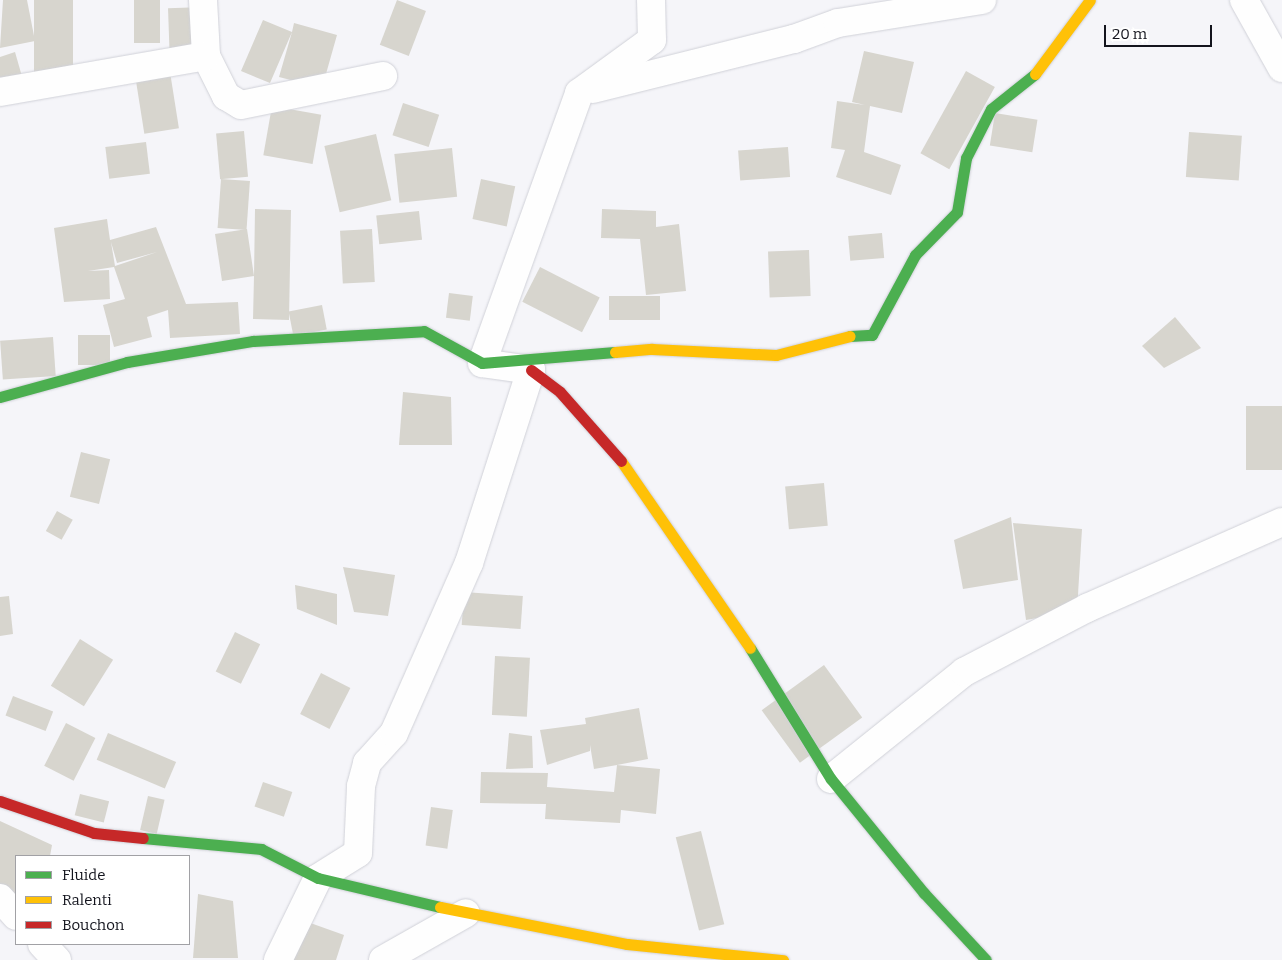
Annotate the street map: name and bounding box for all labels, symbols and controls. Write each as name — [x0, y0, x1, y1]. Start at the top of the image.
scale bar — [1107, 15, 1214, 47]
text: 20 m — [1112, 25, 1147, 43]
legend — [15, 855, 190, 945]
text: Fluide — [62, 866, 105, 884]
text: Ralenti — [62, 891, 112, 909]
text: Bouchon — [62, 916, 124, 934]

